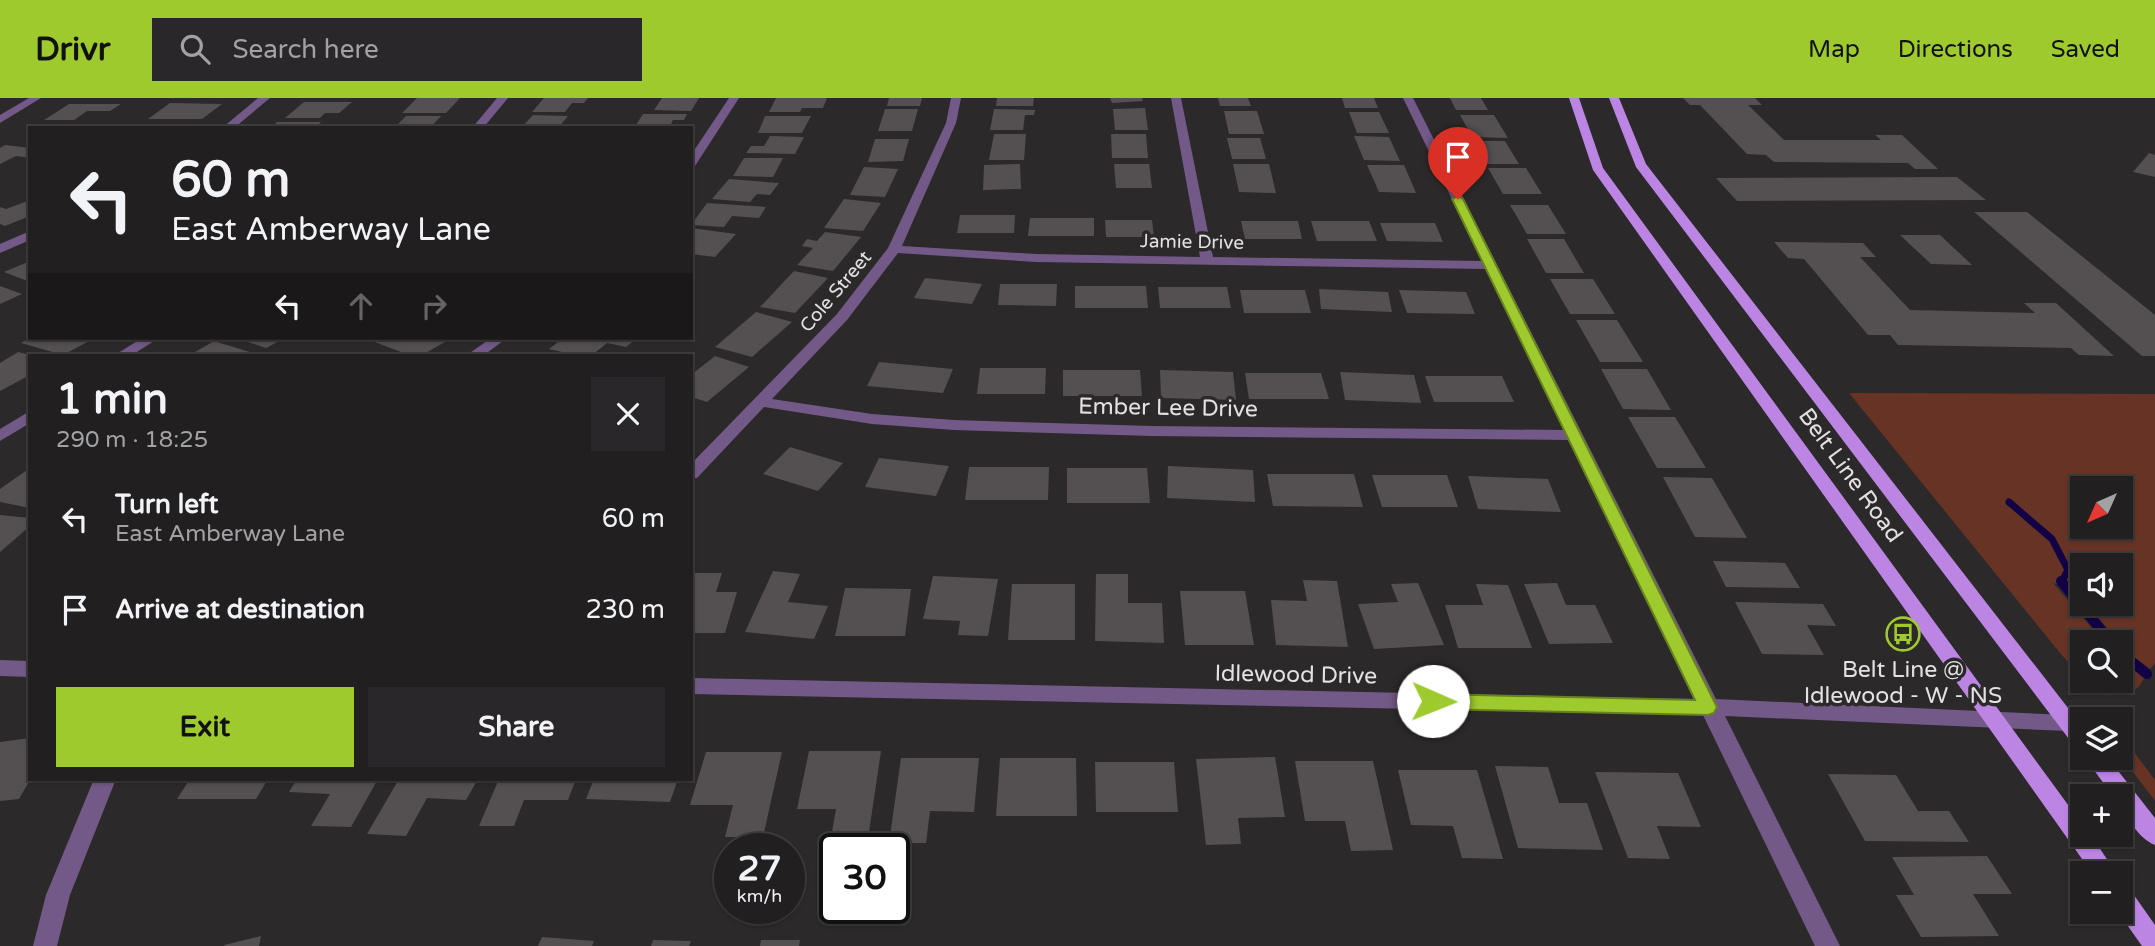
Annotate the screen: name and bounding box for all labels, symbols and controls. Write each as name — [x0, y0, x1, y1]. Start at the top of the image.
search box — [152, 18, 642, 81]
text: Drivr — [35, 30, 110, 69]
icon: search — [176, 30, 214, 68]
text: Search here — [232, 34, 379, 65]
text: Map — [1808, 35, 1860, 64]
text: Directions — [1898, 35, 2013, 64]
text: Saved — [2051, 35, 2120, 64]
pin — [1428, 127, 1488, 199]
icon: arrive — [1439, 138, 1477, 176]
text: 60 m — [171, 151, 290, 210]
icon: left — [56, 154, 147, 245]
text: East Amberway Lane — [171, 211, 491, 249]
street label: Jamie Drive — [1140, 230, 1244, 254]
street label: Cole Street — [795, 247, 876, 337]
icon: left — [269, 287, 307, 325]
icon: ahead — [342, 287, 380, 325]
icon: right — [415, 287, 453, 325]
text: 1 min — [56, 374, 168, 425]
button: close — [591, 377, 665, 451]
street label: Ember Lee Drive — [1078, 392, 1258, 424]
street label: Belt Line Road — [1792, 403, 1908, 548]
text: 290 m · 18:25 — [56, 426, 208, 454]
north arrow — [2070, 476, 2133, 539]
map controls — [2070, 476, 2133, 924]
text: Turn left — [115, 489, 218, 520]
icon: left — [56, 500, 94, 538]
text: 60 m — [602, 503, 665, 534]
text: East Amberway Lane — [115, 520, 345, 548]
button: sound — [2070, 553, 2133, 616]
icon: arrive — [56, 591, 94, 629]
text: Arrive at destination — [115, 594, 365, 625]
text: 230 m — [585, 594, 665, 625]
bus stop icon: Belt Line @ Idlewood - W - NS — [1884, 615, 1922, 653]
button: search — [2070, 630, 2133, 693]
place label: Belt Line @ Idlewood - W - NS — [1804, 656, 2002, 710]
street label: Idlewood Drive — [1214, 660, 1377, 690]
position arrow — [1396, 664, 1470, 738]
button: Exit — [56, 687, 354, 767]
button: Share — [368, 687, 665, 767]
button: layers — [2070, 707, 2133, 770]
button: + — [2070, 784, 2133, 847]
speed limit sign: 30 — [819, 833, 910, 924]
text: 27 — [738, 848, 781, 890]
button: − — [2070, 861, 2133, 924]
text: km/h — [737, 885, 782, 907]

